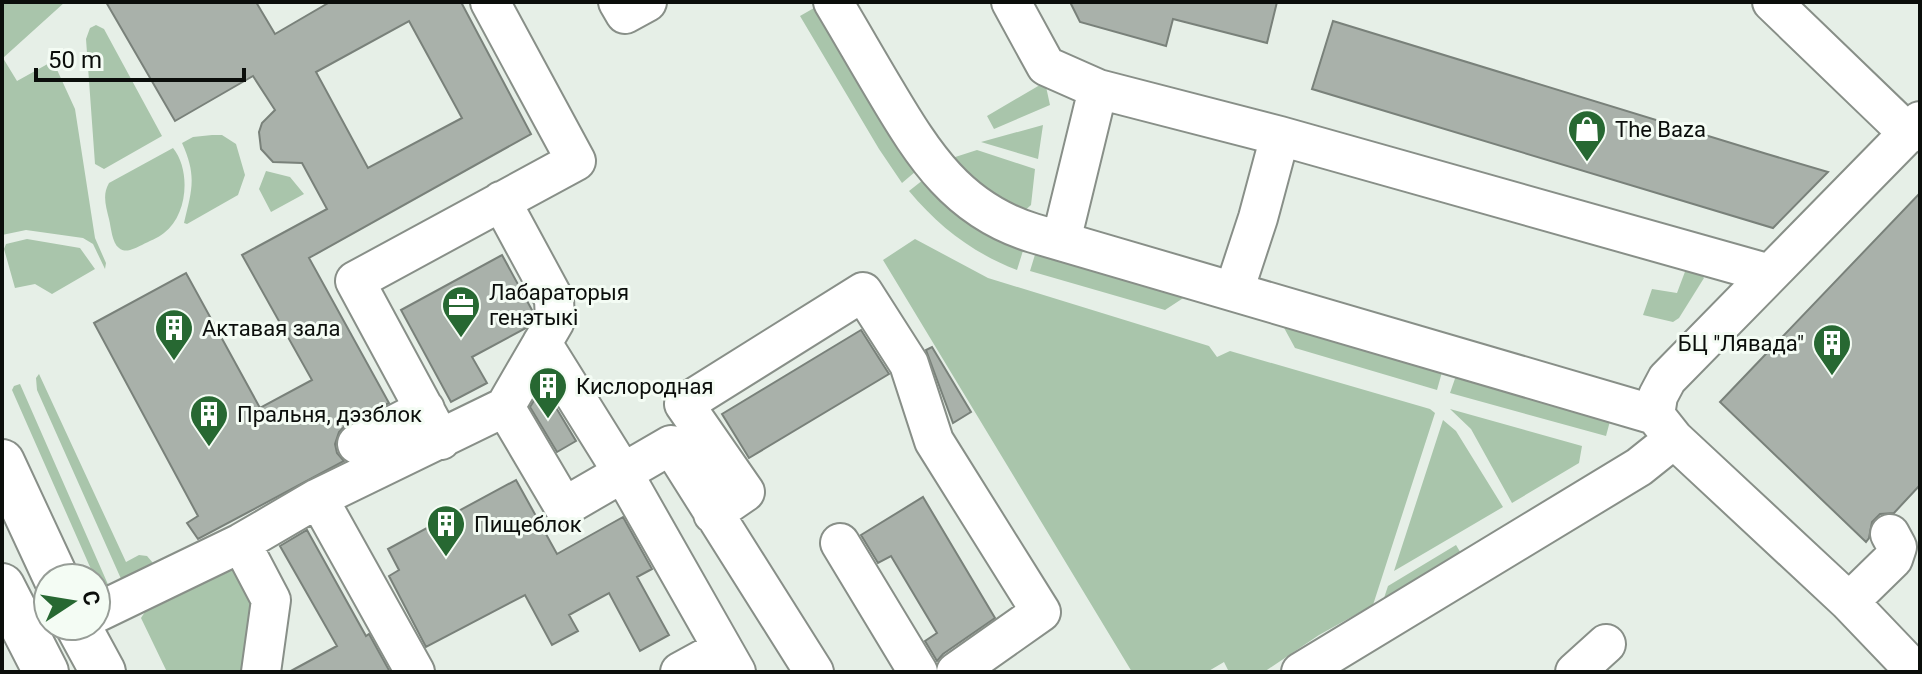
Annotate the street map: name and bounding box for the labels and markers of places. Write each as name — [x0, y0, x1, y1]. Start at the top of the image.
shop icon: The Baza — [1566, 108, 1608, 163]
place label: The Baza — [1615, 117, 1706, 142]
place label: Лабараторыя генэтыкі — [489, 280, 629, 330]
office icon: Лабараторыя генэтыкі — [440, 284, 482, 339]
building icon: Актавая зала — [153, 307, 195, 362]
place label: Актавая зала — [202, 316, 341, 341]
building icon: БЦ "Лявада" — [1811, 322, 1853, 377]
place label: БЦ "Лявада" — [1678, 331, 1804, 356]
building icon: Кислородная — [527, 365, 569, 420]
place label: Кислородная — [576, 374, 714, 399]
building icon: Пральня, дэзблок — [188, 393, 230, 448]
place label: Пральня, дэзблок — [237, 402, 422, 427]
building icon: Пищеблок — [425, 503, 467, 558]
place label: Пищеблок — [474, 512, 582, 537]

